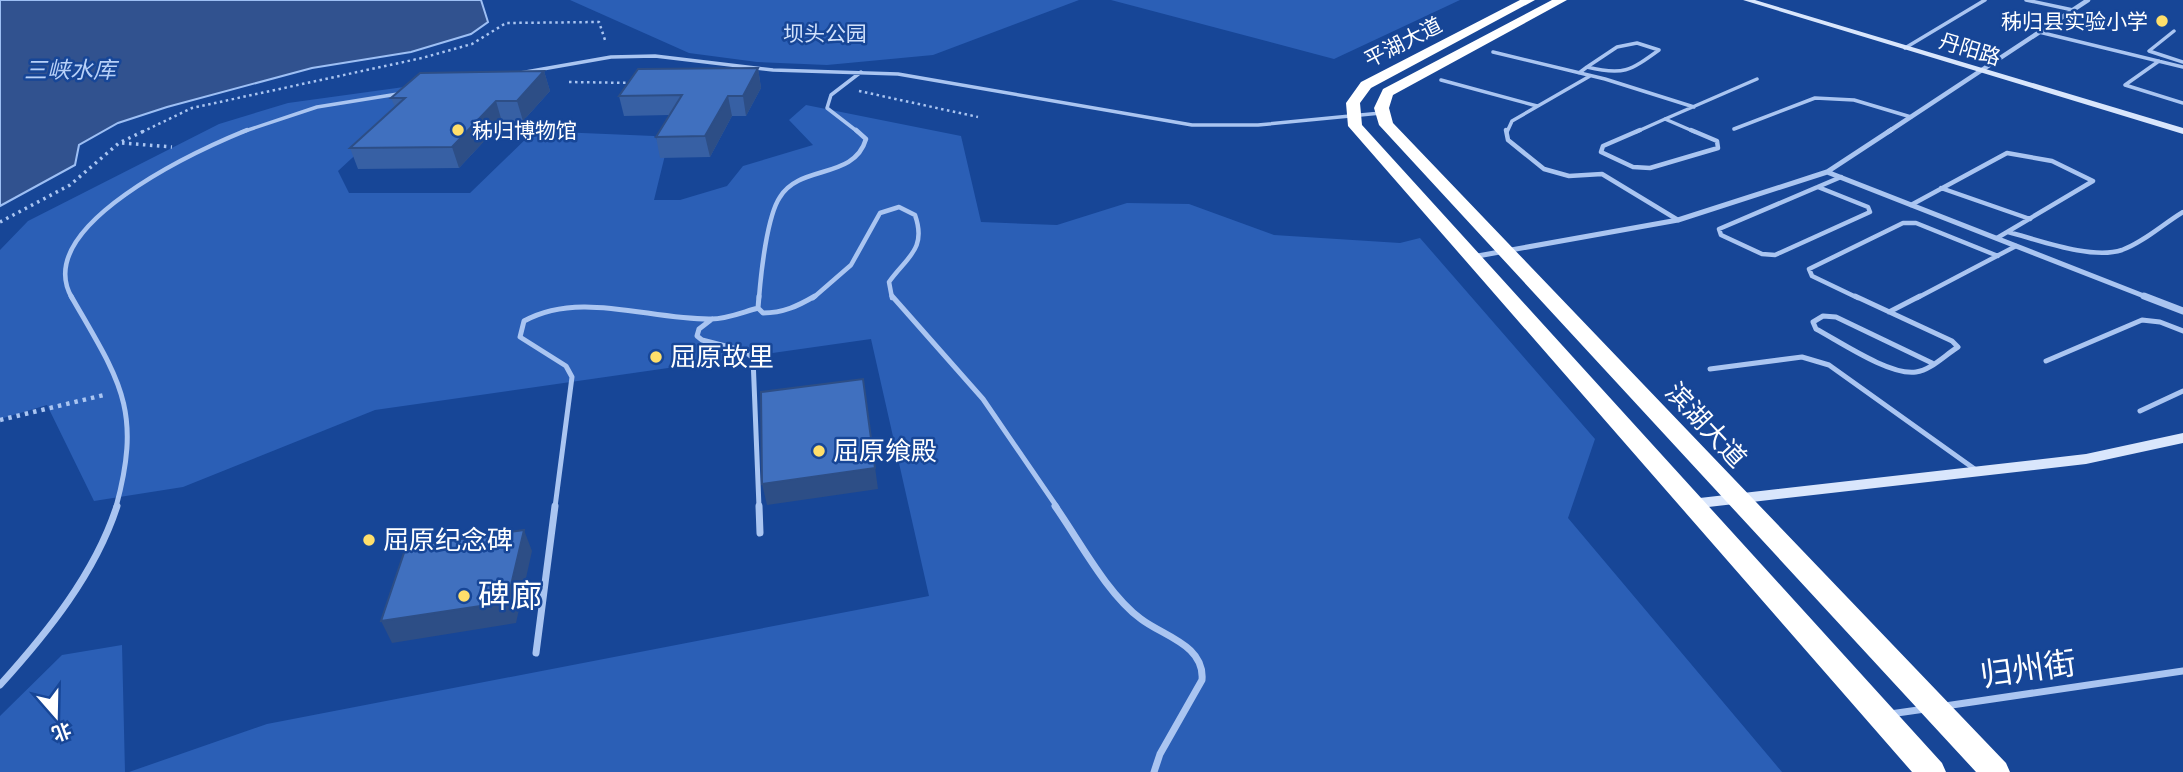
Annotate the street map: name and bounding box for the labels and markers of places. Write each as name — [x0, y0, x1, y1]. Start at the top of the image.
place label: 秭归县实验小学 — [2001, 8, 2148, 35]
marker: 秭归县实验小学 — [2154, 13, 2170, 29]
place label: 秭归博物馆 — [472, 117, 577, 144]
marker: 秭归博物馆 — [450, 122, 466, 138]
place label: 屈原故里 — [670, 340, 774, 374]
marker: 屈原故里 — [648, 349, 664, 365]
place label: 屈原飨殿 — [833, 434, 937, 468]
marker: 屈原飨殿 — [811, 443, 827, 459]
place label: 屈原纪念碑 — [383, 523, 513, 557]
marker: 屈原纪念碑 — [361, 532, 377, 548]
place label: 碑廊 — [478, 576, 542, 616]
marker: 碑廊 — [456, 588, 472, 604]

